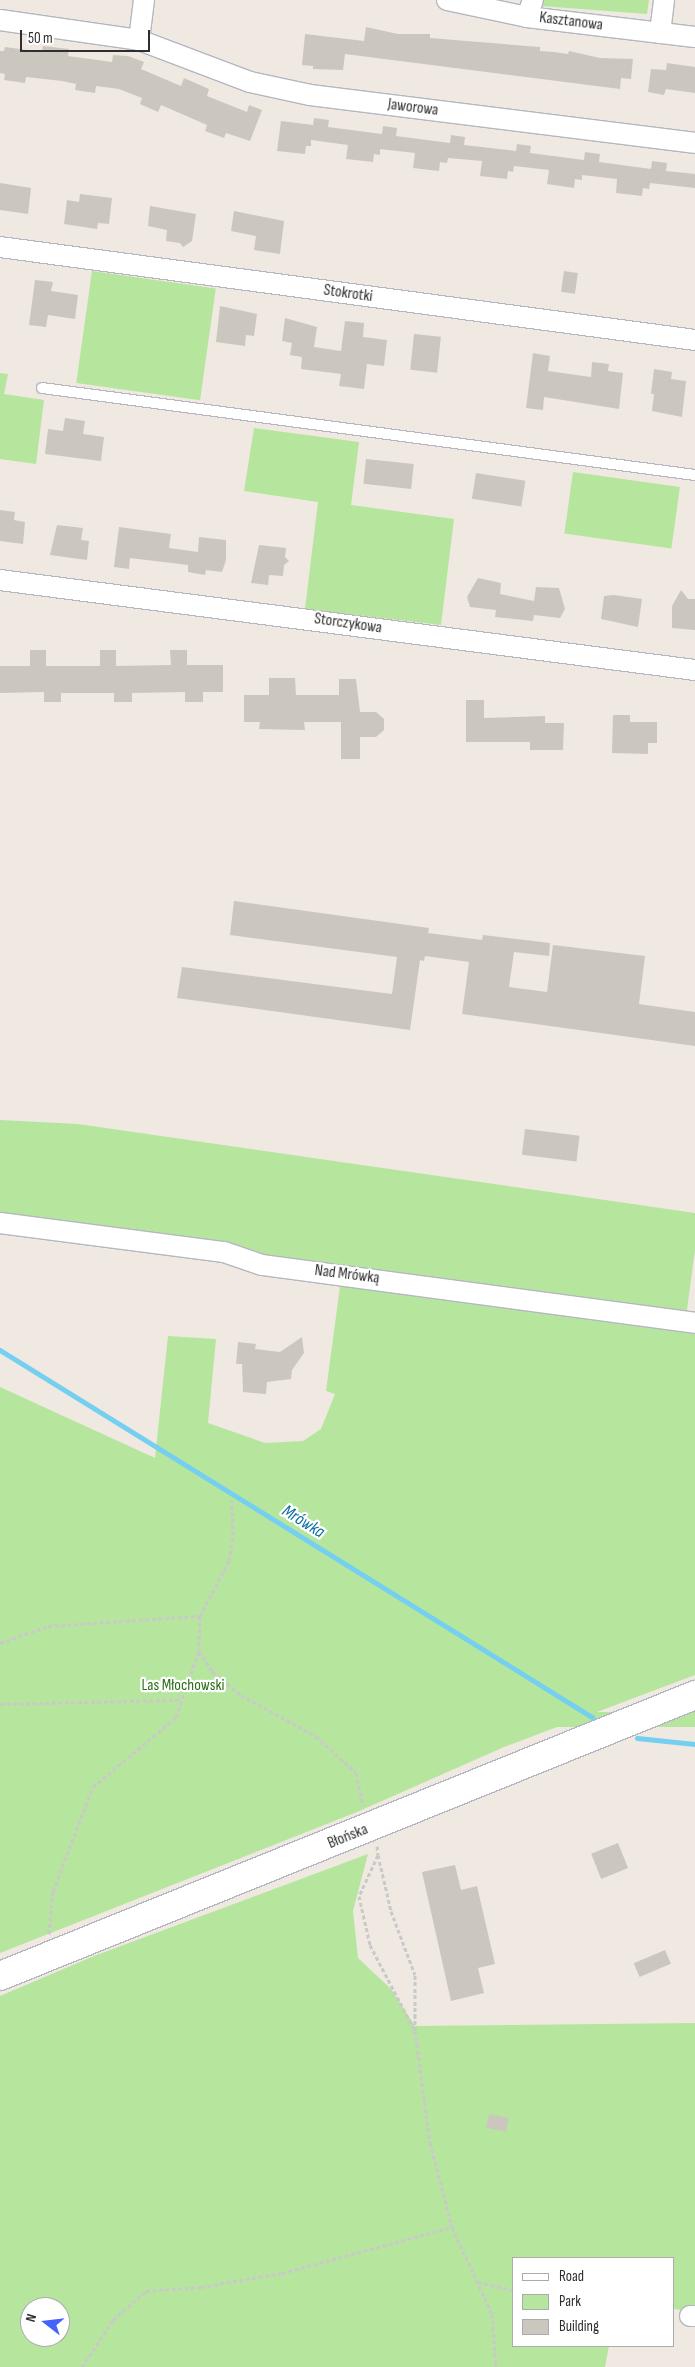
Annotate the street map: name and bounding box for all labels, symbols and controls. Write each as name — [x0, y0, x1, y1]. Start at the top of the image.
street label: Kasztanowa — [538, 9, 604, 35]
scale bar — [22, 20, 152, 52]
text: 50 m — [28, 29, 53, 48]
street label: Jaworowa — [387, 95, 439, 121]
street label: Stokrotki — [322, 281, 374, 307]
street label: Storczykowa — [313, 610, 383, 638]
street label: Nad Mrówką — [313, 1261, 381, 1289]
water label: Mrówka — [278, 1501, 328, 1543]
park label: Las Młochowski — [141, 1676, 225, 1696]
street label: Błońska — [325, 1820, 371, 1854]
legend — [512, 2257, 675, 2347]
text: Road — [559, 2267, 584, 2286]
text: Park — [559, 2292, 581, 2311]
north arrow — [20, 2297, 70, 2347]
text: N — [22, 2312, 40, 2324]
text: Building — [559, 2317, 599, 2336]

